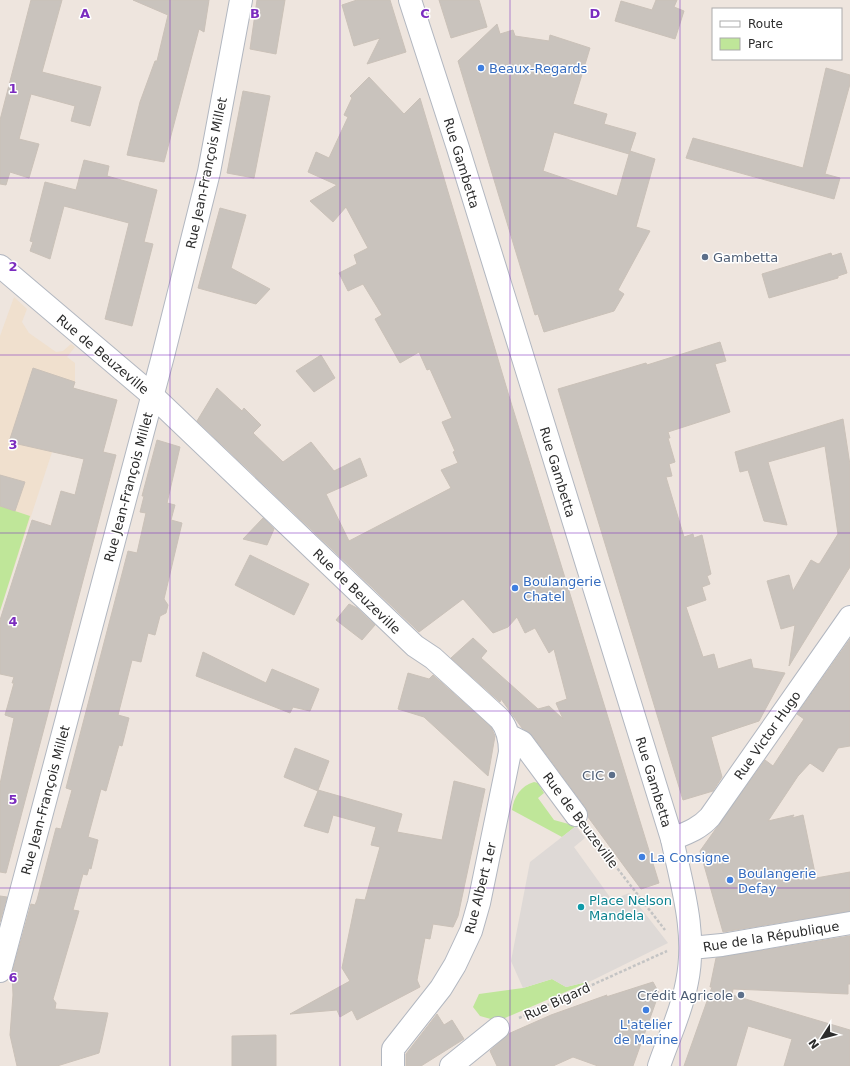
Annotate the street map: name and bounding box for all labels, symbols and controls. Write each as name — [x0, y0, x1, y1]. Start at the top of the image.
text: A — [80, 6, 90, 21]
text: B — [250, 6, 260, 21]
text: C — [420, 6, 430, 21]
text: D — [590, 6, 601, 21]
legend — [712, 8, 842, 60]
text: Route — [748, 17, 783, 31]
text: Parc — [748, 37, 773, 51]
place label: Beaux-Regards — [489, 61, 588, 76]
marker: Beaux-Regards — [476, 63, 486, 73]
text: 1 — [8, 81, 18, 96]
street label: Rue Jean-François Millet — [183, 96, 230, 250]
street label: Rue Gambetta — [441, 116, 482, 210]
place label: Gambetta — [713, 250, 778, 265]
marker: Gambetta — [700, 252, 710, 262]
text: 2 — [8, 259, 18, 274]
street label: Rue de Beuzeville — [54, 311, 152, 397]
street label: Rue Jean-François Millet — [101, 411, 156, 564]
street label: Rue Gambetta — [537, 425, 578, 519]
text: 3 — [8, 437, 18, 452]
street label: Rue de Beuzeville — [310, 546, 403, 637]
place label: Boulangerie Chatel — [523, 574, 601, 604]
marker: Boulangerie Chatel — [510, 583, 520, 593]
text: 4 — [8, 614, 18, 629]
street label: Rue Victor Hugo — [731, 688, 804, 783]
street label: Rue Jean-François Millet — [18, 724, 73, 877]
street label: Rue Gambetta — [633, 735, 674, 829]
place label: CIC — [582, 768, 604, 783]
street label: Rue de Beuzeville — [540, 770, 621, 871]
marker: CIC — [607, 770, 617, 780]
text: 5 — [8, 792, 18, 807]
street label: Rue Albert 1er — [462, 840, 499, 935]
place label: La Consigne — [650, 850, 730, 865]
marker: La Consigne — [637, 852, 647, 862]
place label: Boulangerie Defay — [738, 866, 816, 896]
marker: Boulangerie Defay — [725, 875, 735, 885]
place label: Place Nelson Mandela — [589, 893, 672, 923]
marker: Place Nelson Mandela — [576, 902, 586, 912]
street label: Rue de la République — [702, 918, 840, 955]
text: 6 — [8, 970, 18, 985]
street label: Rue Bigard — [522, 980, 593, 1023]
place label: Crédit Agricole — [637, 988, 733, 1003]
marker: Crédit Agricole — [736, 990, 746, 1000]
marker: L'atelier de Marine — [641, 1005, 651, 1015]
place label: L'atelier de Marine — [614, 1017, 678, 1047]
north arrow — [802, 1018, 842, 1058]
text: N — [806, 1036, 822, 1051]

